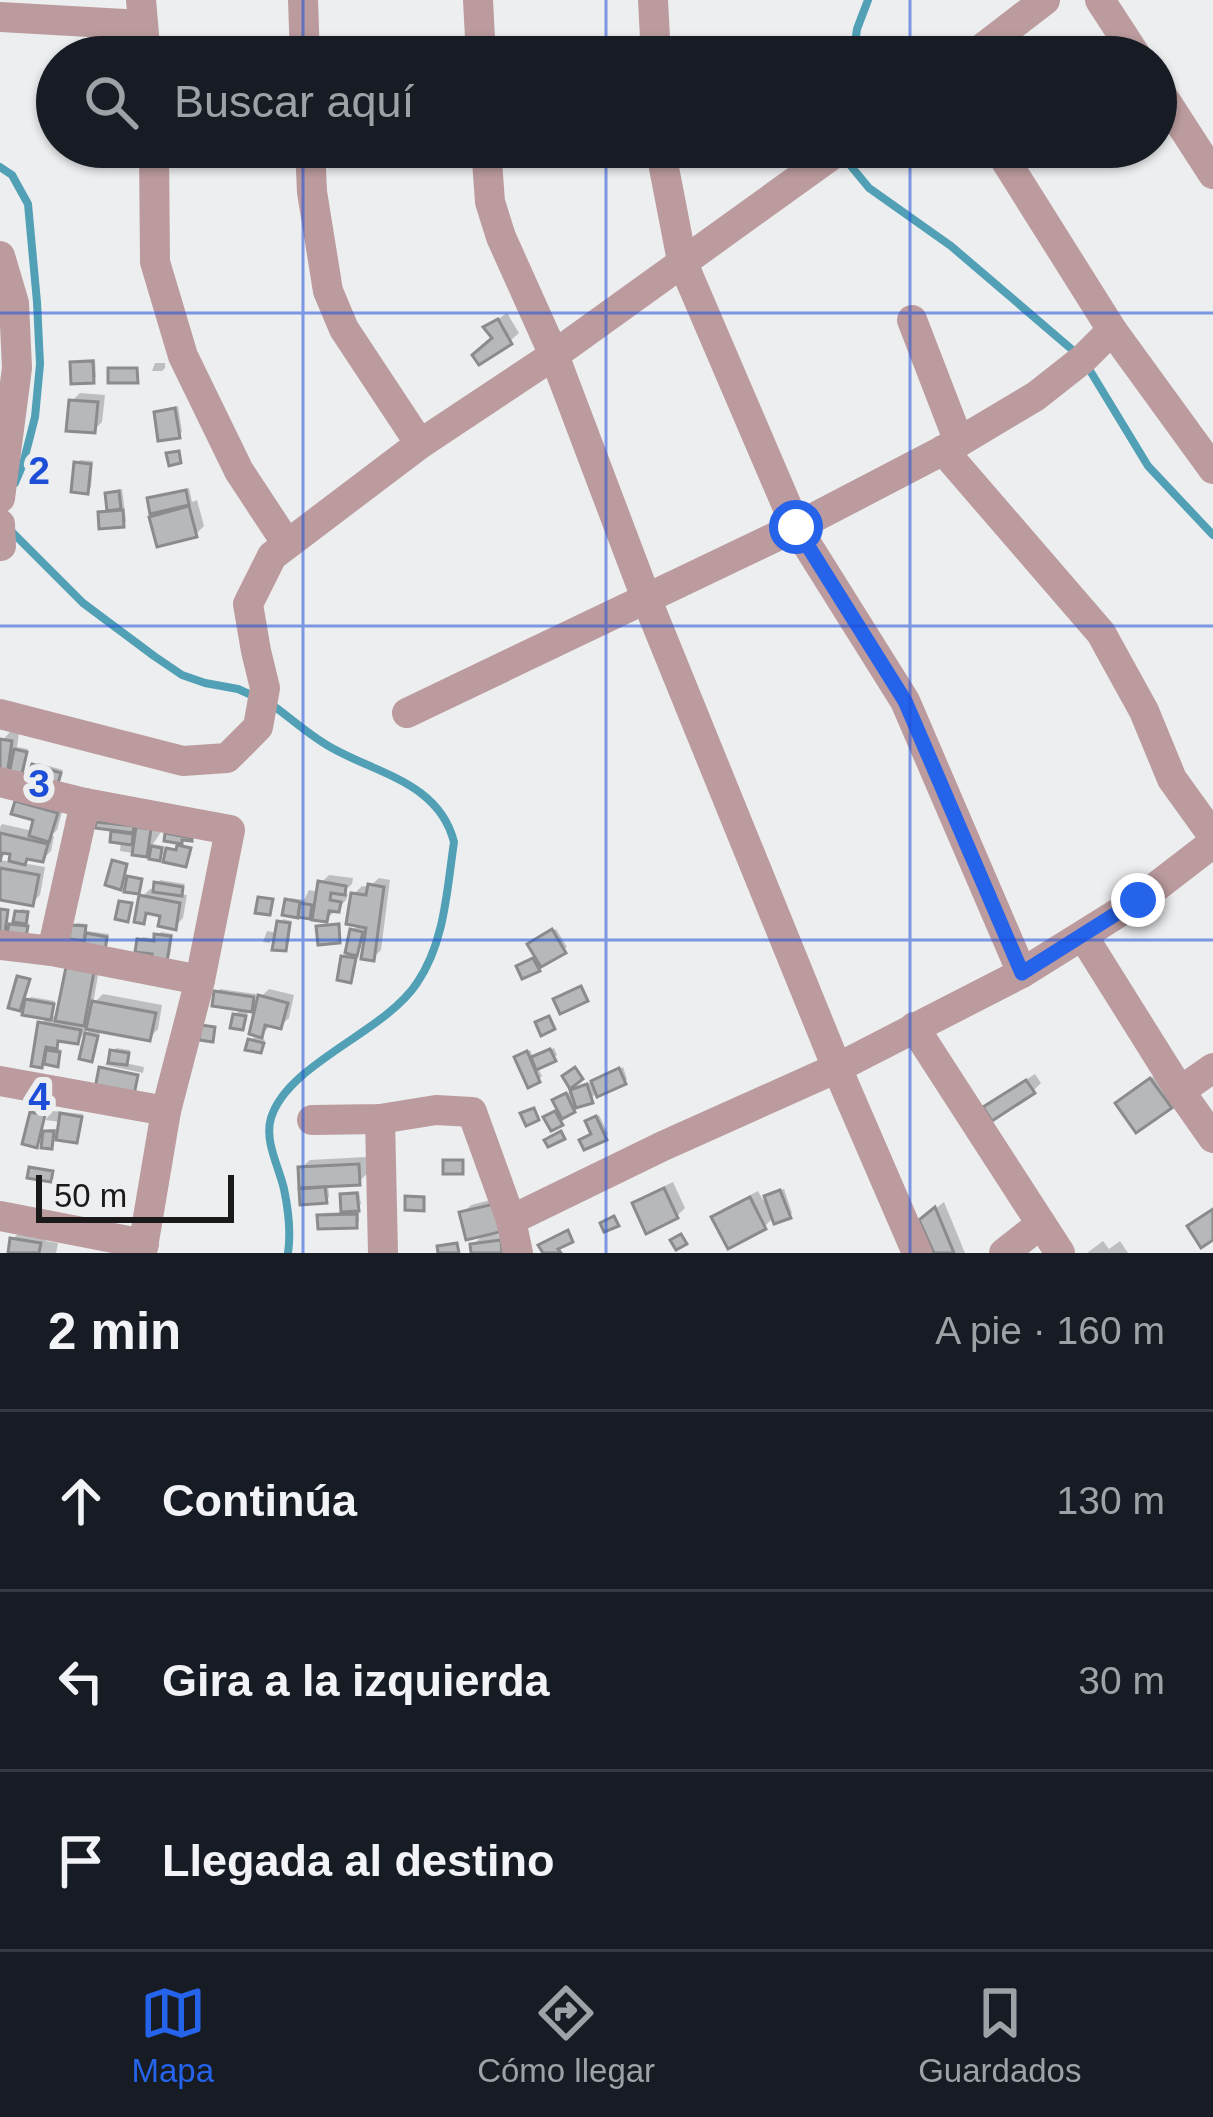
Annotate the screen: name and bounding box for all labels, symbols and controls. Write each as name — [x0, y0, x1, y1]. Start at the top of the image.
search box — [36, 36, 1177, 168]
icon: search — [78, 69, 144, 135]
text: Buscar aquí — [174, 76, 414, 127]
text: 2 — [28, 449, 50, 492]
route start — [769, 500, 823, 554]
text: 3 — [28, 762, 50, 805]
route end — [1111, 873, 1165, 927]
text: 4 — [28, 1075, 50, 1118]
scale bar — [36, 1169, 234, 1222]
text: 50 m — [54, 1177, 127, 1214]
text: 2 min — [48, 1303, 181, 1360]
text: A pie · 160 m — [935, 1309, 1165, 1352]
icon: ahead — [48, 1468, 114, 1534]
text: Continúa — [162, 1475, 357, 1526]
text: 130 m — [1057, 1479, 1165, 1522]
icon: left — [48, 1648, 114, 1714]
text: Gira a la izquierda — [162, 1655, 550, 1706]
text: 30 m — [1078, 1659, 1165, 1702]
icon: arrive — [48, 1828, 114, 1894]
text: Llegada al destino — [162, 1835, 555, 1886]
tab: Mapa — [132, 1980, 214, 2090]
tab: Cómo llegar — [477, 1980, 655, 2090]
tab: Guardados — [918, 1980, 1081, 2090]

